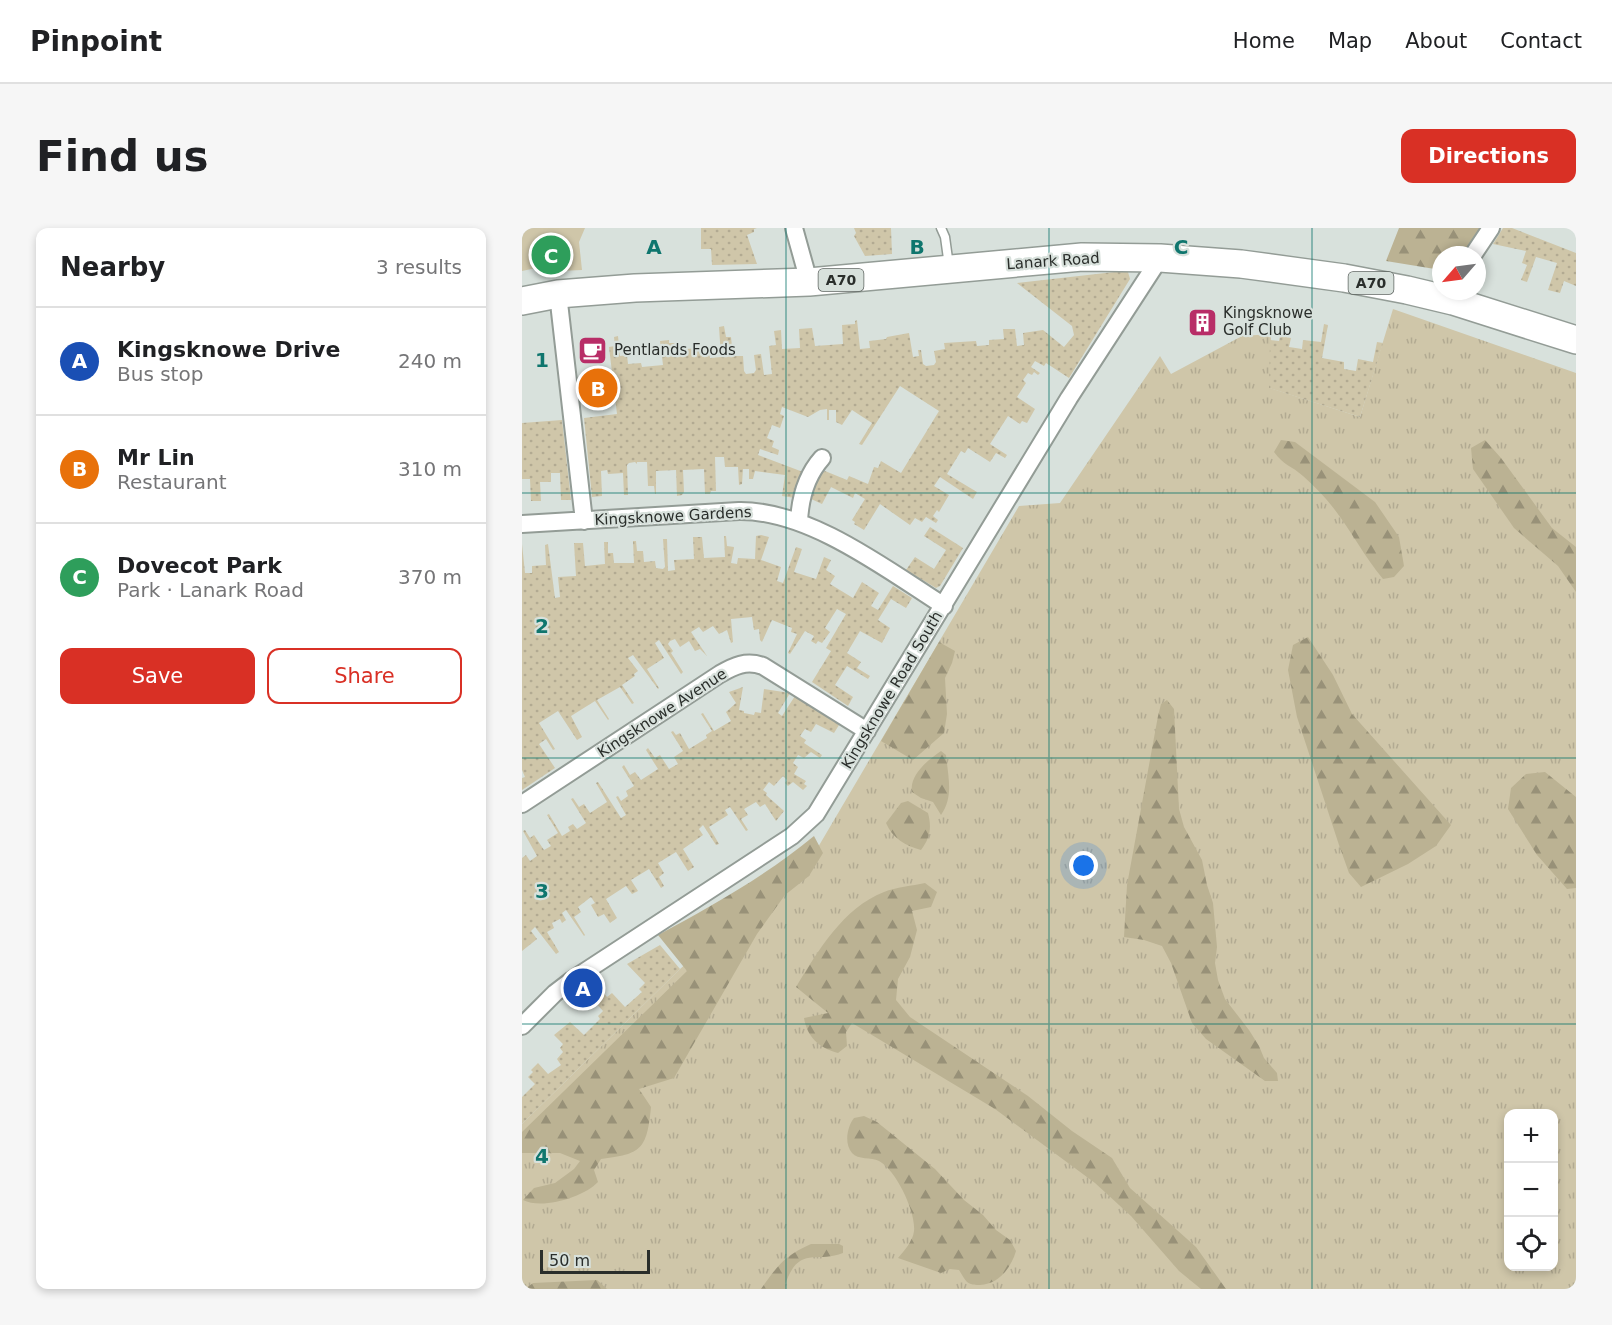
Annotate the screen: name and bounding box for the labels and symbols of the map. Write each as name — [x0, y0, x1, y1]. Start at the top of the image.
pin: C — [531, 232, 570, 278]
text: A — [646, 235, 662, 259]
text: B — [909, 235, 925, 259]
text: C — [1174, 235, 1188, 259]
north arrow — [1432, 246, 1486, 300]
street label: Lanark Road — [1006, 249, 1100, 273]
road number: A70 — [818, 269, 864, 291]
road number: A70 — [1348, 272, 1394, 294]
place label: Kingsknowe Golf Club — [1223, 304, 1313, 339]
building icon: Kingsknowe Golf Club — [1186, 306, 1218, 338]
cafe icon: Pentlands Foods — [577, 334, 609, 366]
place label: Pentlands Foods — [614, 341, 736, 359]
text: 1 — [535, 348, 549, 372]
pin: B — [578, 366, 618, 410]
street label: Kingsknowe Gardens — [594, 503, 752, 529]
street label: Kingsknowe Road South — [838, 608, 946, 772]
text: 2 — [535, 614, 549, 638]
street label: Kingsknowe Avenue — [594, 665, 730, 761]
your location — [1069, 851, 1098, 880]
text: 3 — [535, 879, 549, 903]
pin: A — [564, 966, 602, 1011]
text: 4 — [535, 1144, 549, 1168]
scale bar — [540, 1247, 650, 1274]

